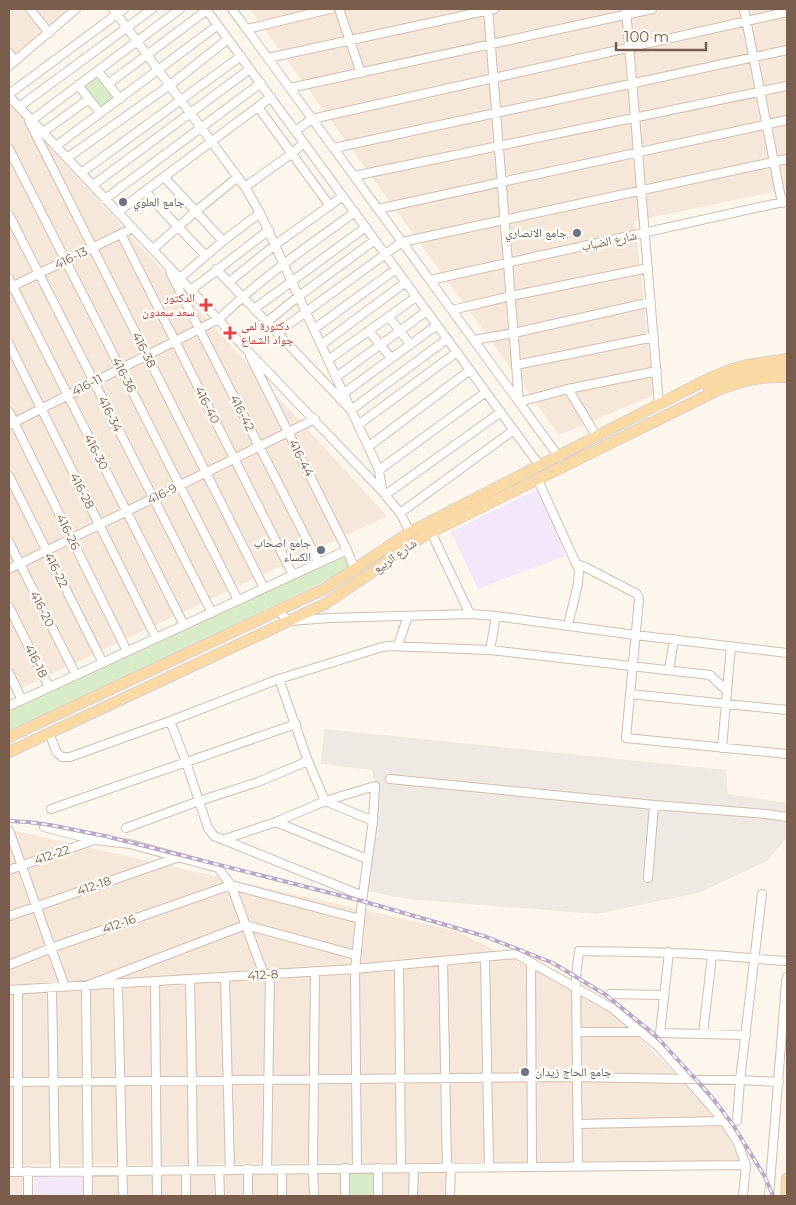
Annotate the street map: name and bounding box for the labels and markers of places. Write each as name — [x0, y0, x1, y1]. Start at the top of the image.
place label: جامع العلوي — [133, 194, 185, 212]
marker: جامع العلوي — [117, 196, 129, 208]
place label: جامع الانصاري — [505, 225, 567, 243]
marker: جامع الانصاري — [571, 227, 583, 239]
place label: الدكتور سعد سعدون — [142, 290, 195, 319]
marker: الدكتور سعد سعدون — [199, 298, 213, 312]
place label: دكتورة لمى جواد الشماع — [241, 318, 294, 348]
marker: دكتورة لمى جواد الشماع — [223, 326, 237, 340]
place label: جامع اصحاب الکساء — [253, 535, 311, 564]
marker: جامع اصحاب الکساء — [315, 544, 327, 556]
place label: جامع الحاج زيدان — [535, 1064, 612, 1079]
marker: جامع الحاج زيدان — [519, 1066, 531, 1078]

